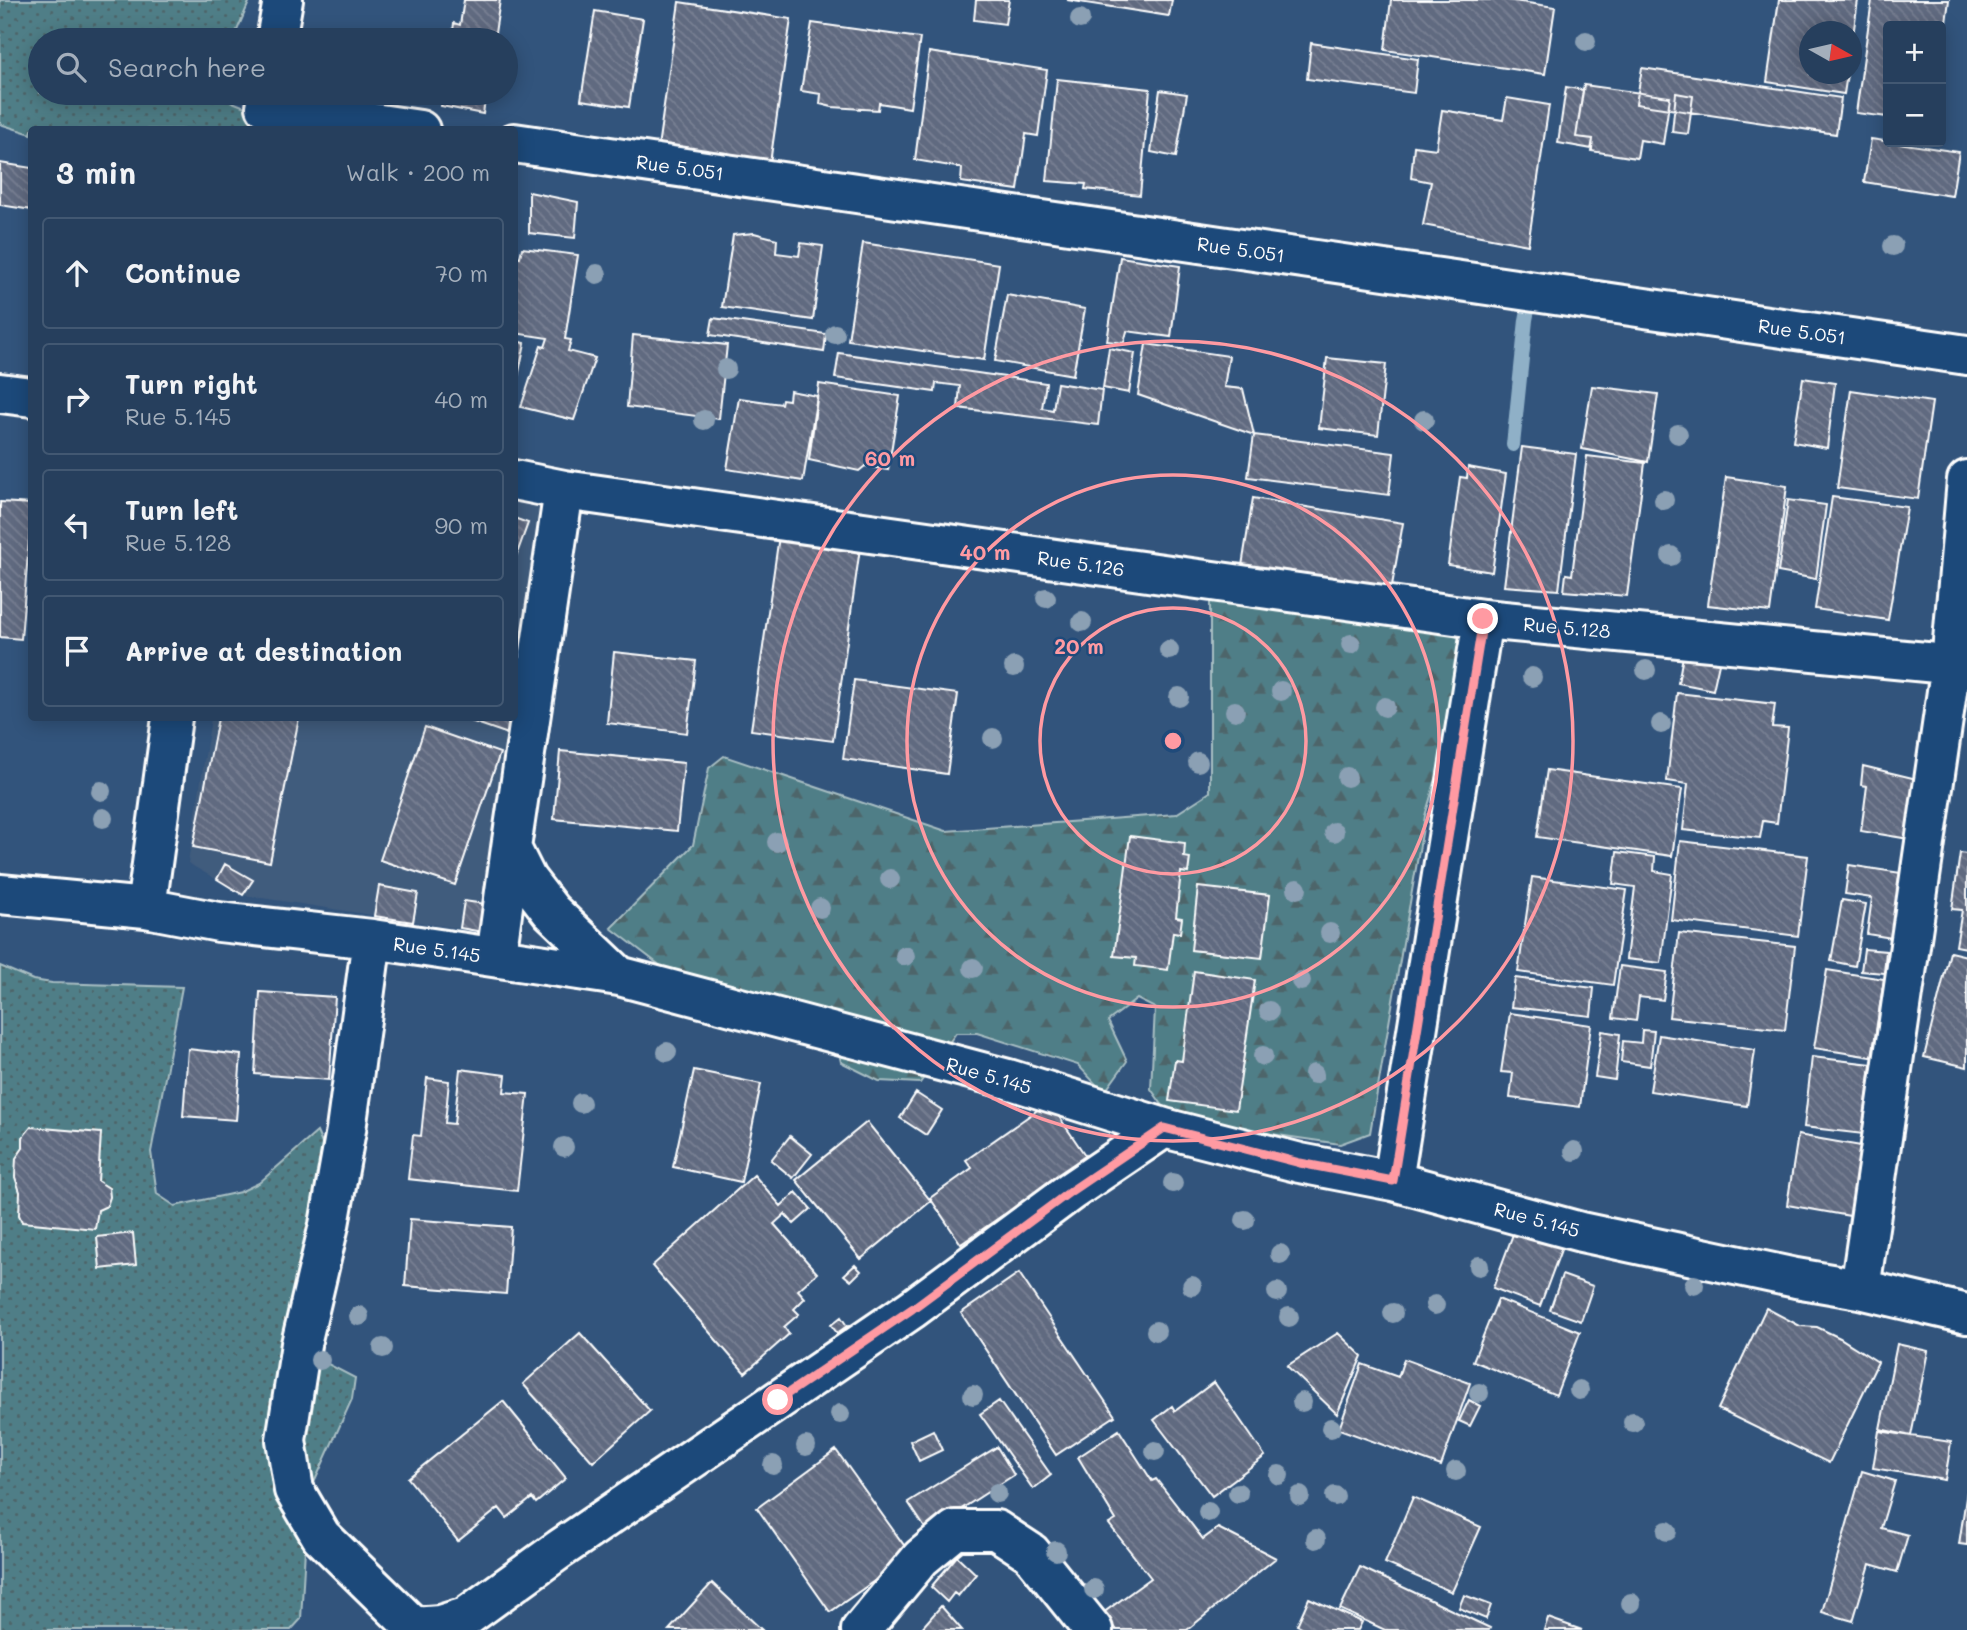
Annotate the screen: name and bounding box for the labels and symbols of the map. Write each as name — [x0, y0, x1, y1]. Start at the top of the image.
north arrow — [1799, 21, 1862, 84]
street label: Rue 5.051 — [634, 148, 726, 186]
street label: Rue 5.051 — [1195, 230, 1287, 268]
street label: Rue 5.051 — [1756, 312, 1848, 350]
text: 60 m — [865, 444, 915, 471]
text: 40 m — [959, 538, 1011, 565]
street label: Rue 5.126 — [1036, 545, 1126, 581]
route end — [1467, 603, 1498, 634]
street label: Rue 5.128 — [1522, 611, 1612, 643]
text: 20 m — [1054, 632, 1104, 659]
centre of rings — [1161, 729, 1185, 753]
street label: Rue 5.145 — [392, 931, 482, 967]
street label: Rue 5.145 — [943, 1051, 1035, 1099]
street label: Rue 5.145 — [1491, 1196, 1583, 1242]
route start — [762, 1384, 793, 1415]

